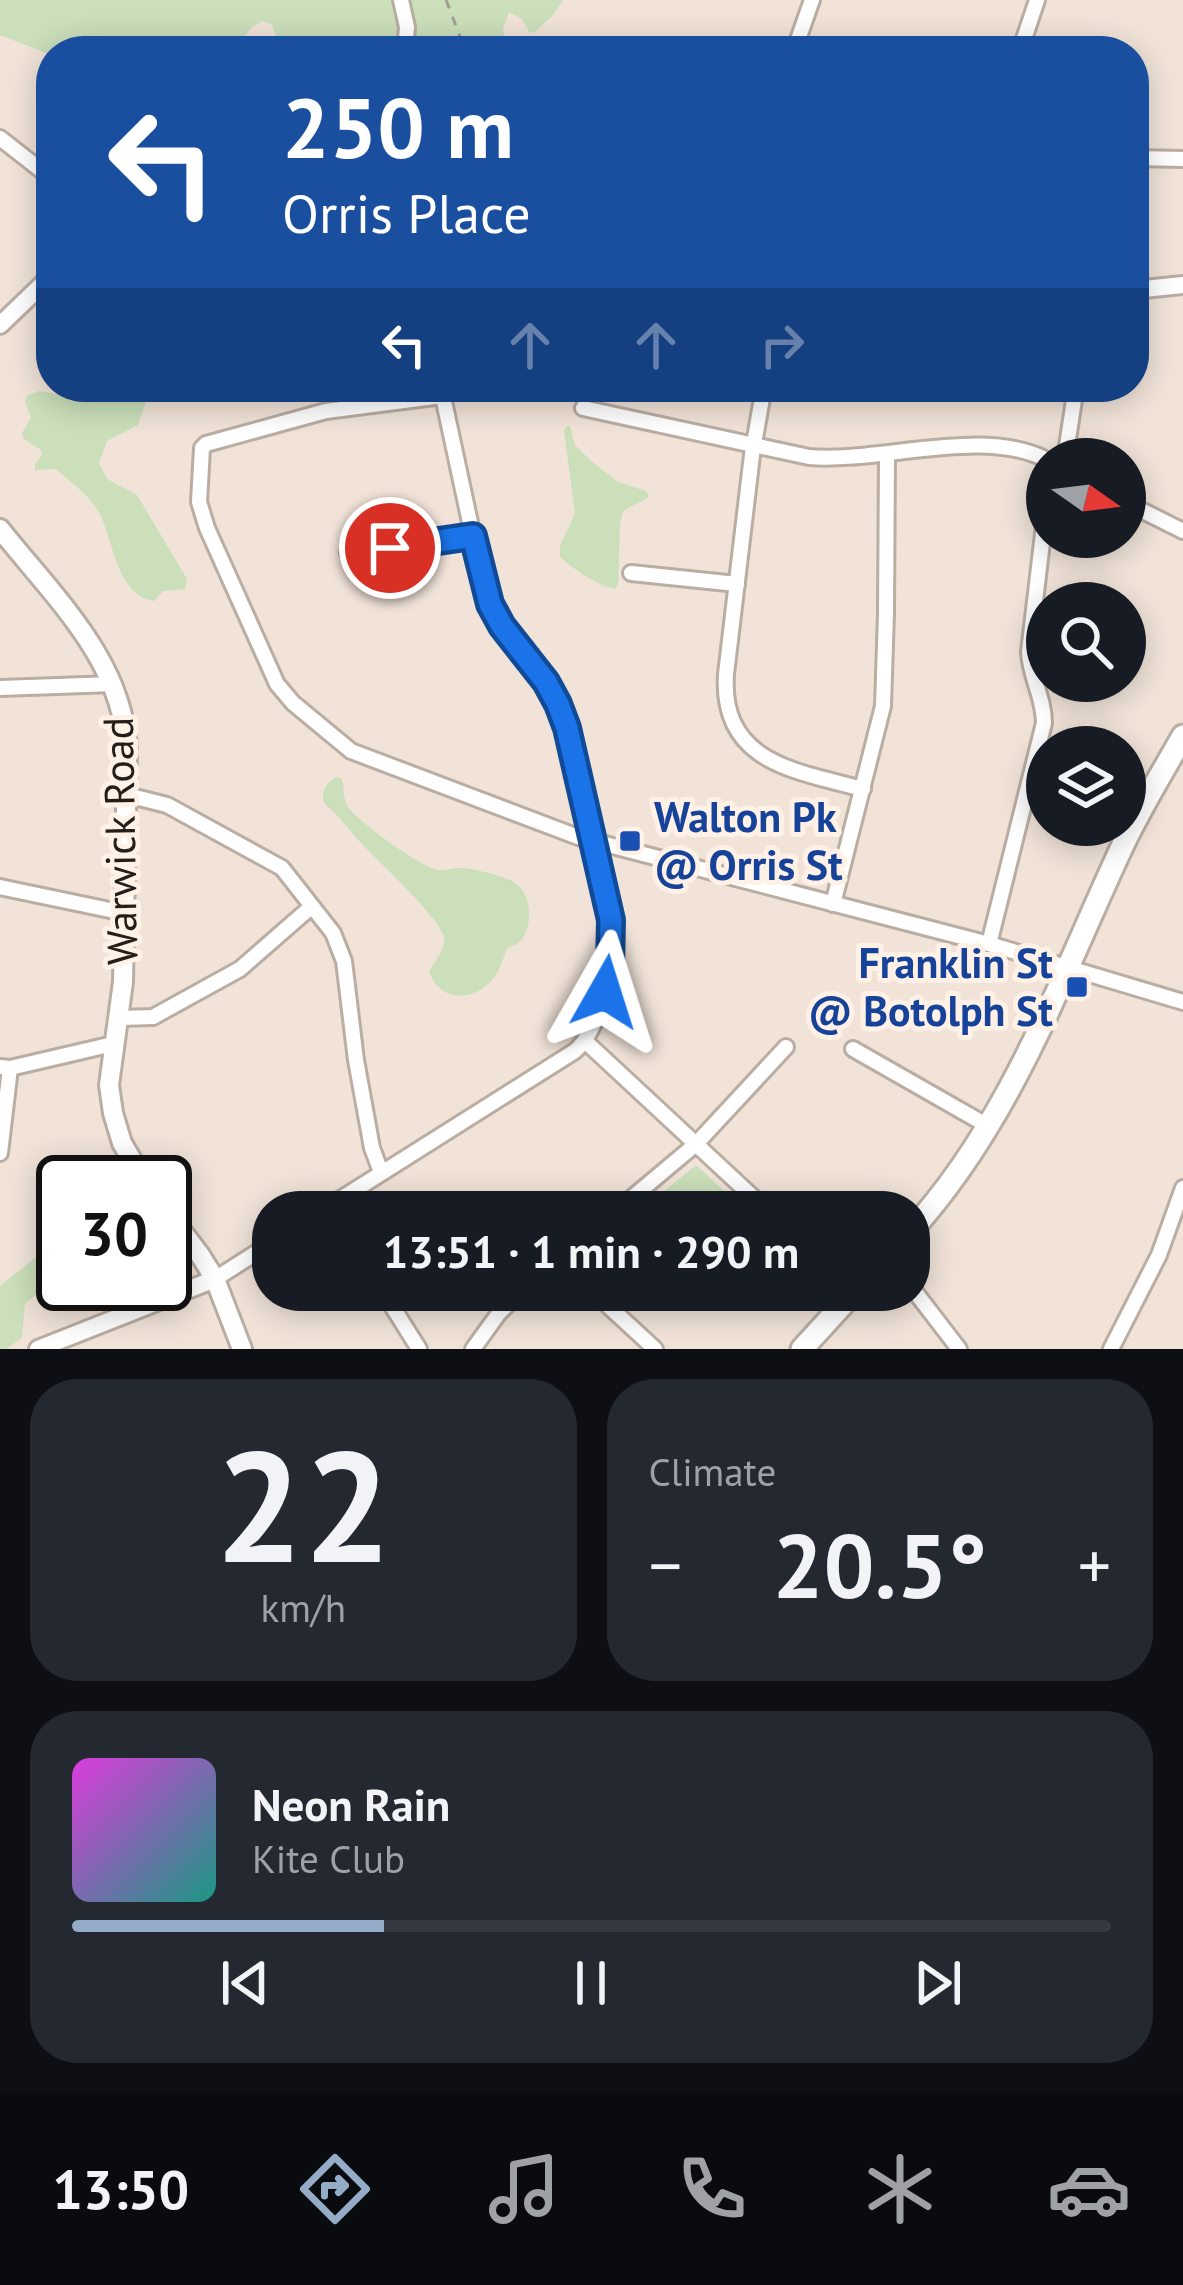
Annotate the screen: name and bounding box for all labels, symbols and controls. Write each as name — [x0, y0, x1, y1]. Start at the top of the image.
text: 250 m — [282, 72, 514, 181]
icon: left — [84, 84, 240, 240]
text: Orris Place — [282, 178, 531, 248]
icon: left — [371, 312, 437, 378]
icon: ahead — [497, 312, 563, 378]
icon: ahead — [623, 312, 689, 378]
icon: right — [749, 312, 815, 378]
north arrow — [1026, 438, 1146, 558]
map controls — [1026, 438, 1146, 846]
pin — [339, 497, 441, 599]
icon: arrive — [357, 515, 423, 581]
button: search — [1026, 582, 1146, 702]
street label: Warwick Road — [90, 716, 149, 966]
button: layers — [1026, 726, 1146, 846]
place label: Walton Pk @ Orris St — [654, 789, 843, 892]
marker: Walton Pk @ Orris St — [617, 828, 643, 854]
position arrow — [542, 929, 668, 1055]
place label: Franklin St @ Botolph St — [808, 935, 1053, 1038]
marker: Franklin St @ Botolph St — [1064, 974, 1090, 1000]
speed limit sign: 30 — [36, 1155, 192, 1311]
text: 13:51 · 1 min · 290 m — [383, 1222, 799, 1280]
text: 22 — [215, 1403, 392, 1605]
text: Climate — [649, 1446, 776, 1497]
text: 20.5° — [772, 1506, 987, 1623]
text: − — [649, 1522, 682, 1607]
text: + — [1078, 1522, 1111, 1607]
text: km/h — [261, 1582, 346, 1633]
text: Neon Rain — [252, 1775, 450, 1833]
text: Kite Club — [252, 1833, 405, 1884]
icon: previous — [212, 1950, 278, 2016]
icon: pause — [558, 1950, 624, 2016]
icon: next — [905, 1950, 971, 2016]
icon: directions — [293, 2147, 377, 2231]
icon: music — [482, 2147, 566, 2231]
icon: phone — [670, 2147, 754, 2231]
icon: climate — [858, 2147, 942, 2231]
icon: car — [1047, 2147, 1131, 2231]
text: 13:50 — [52, 2154, 189, 2224]

